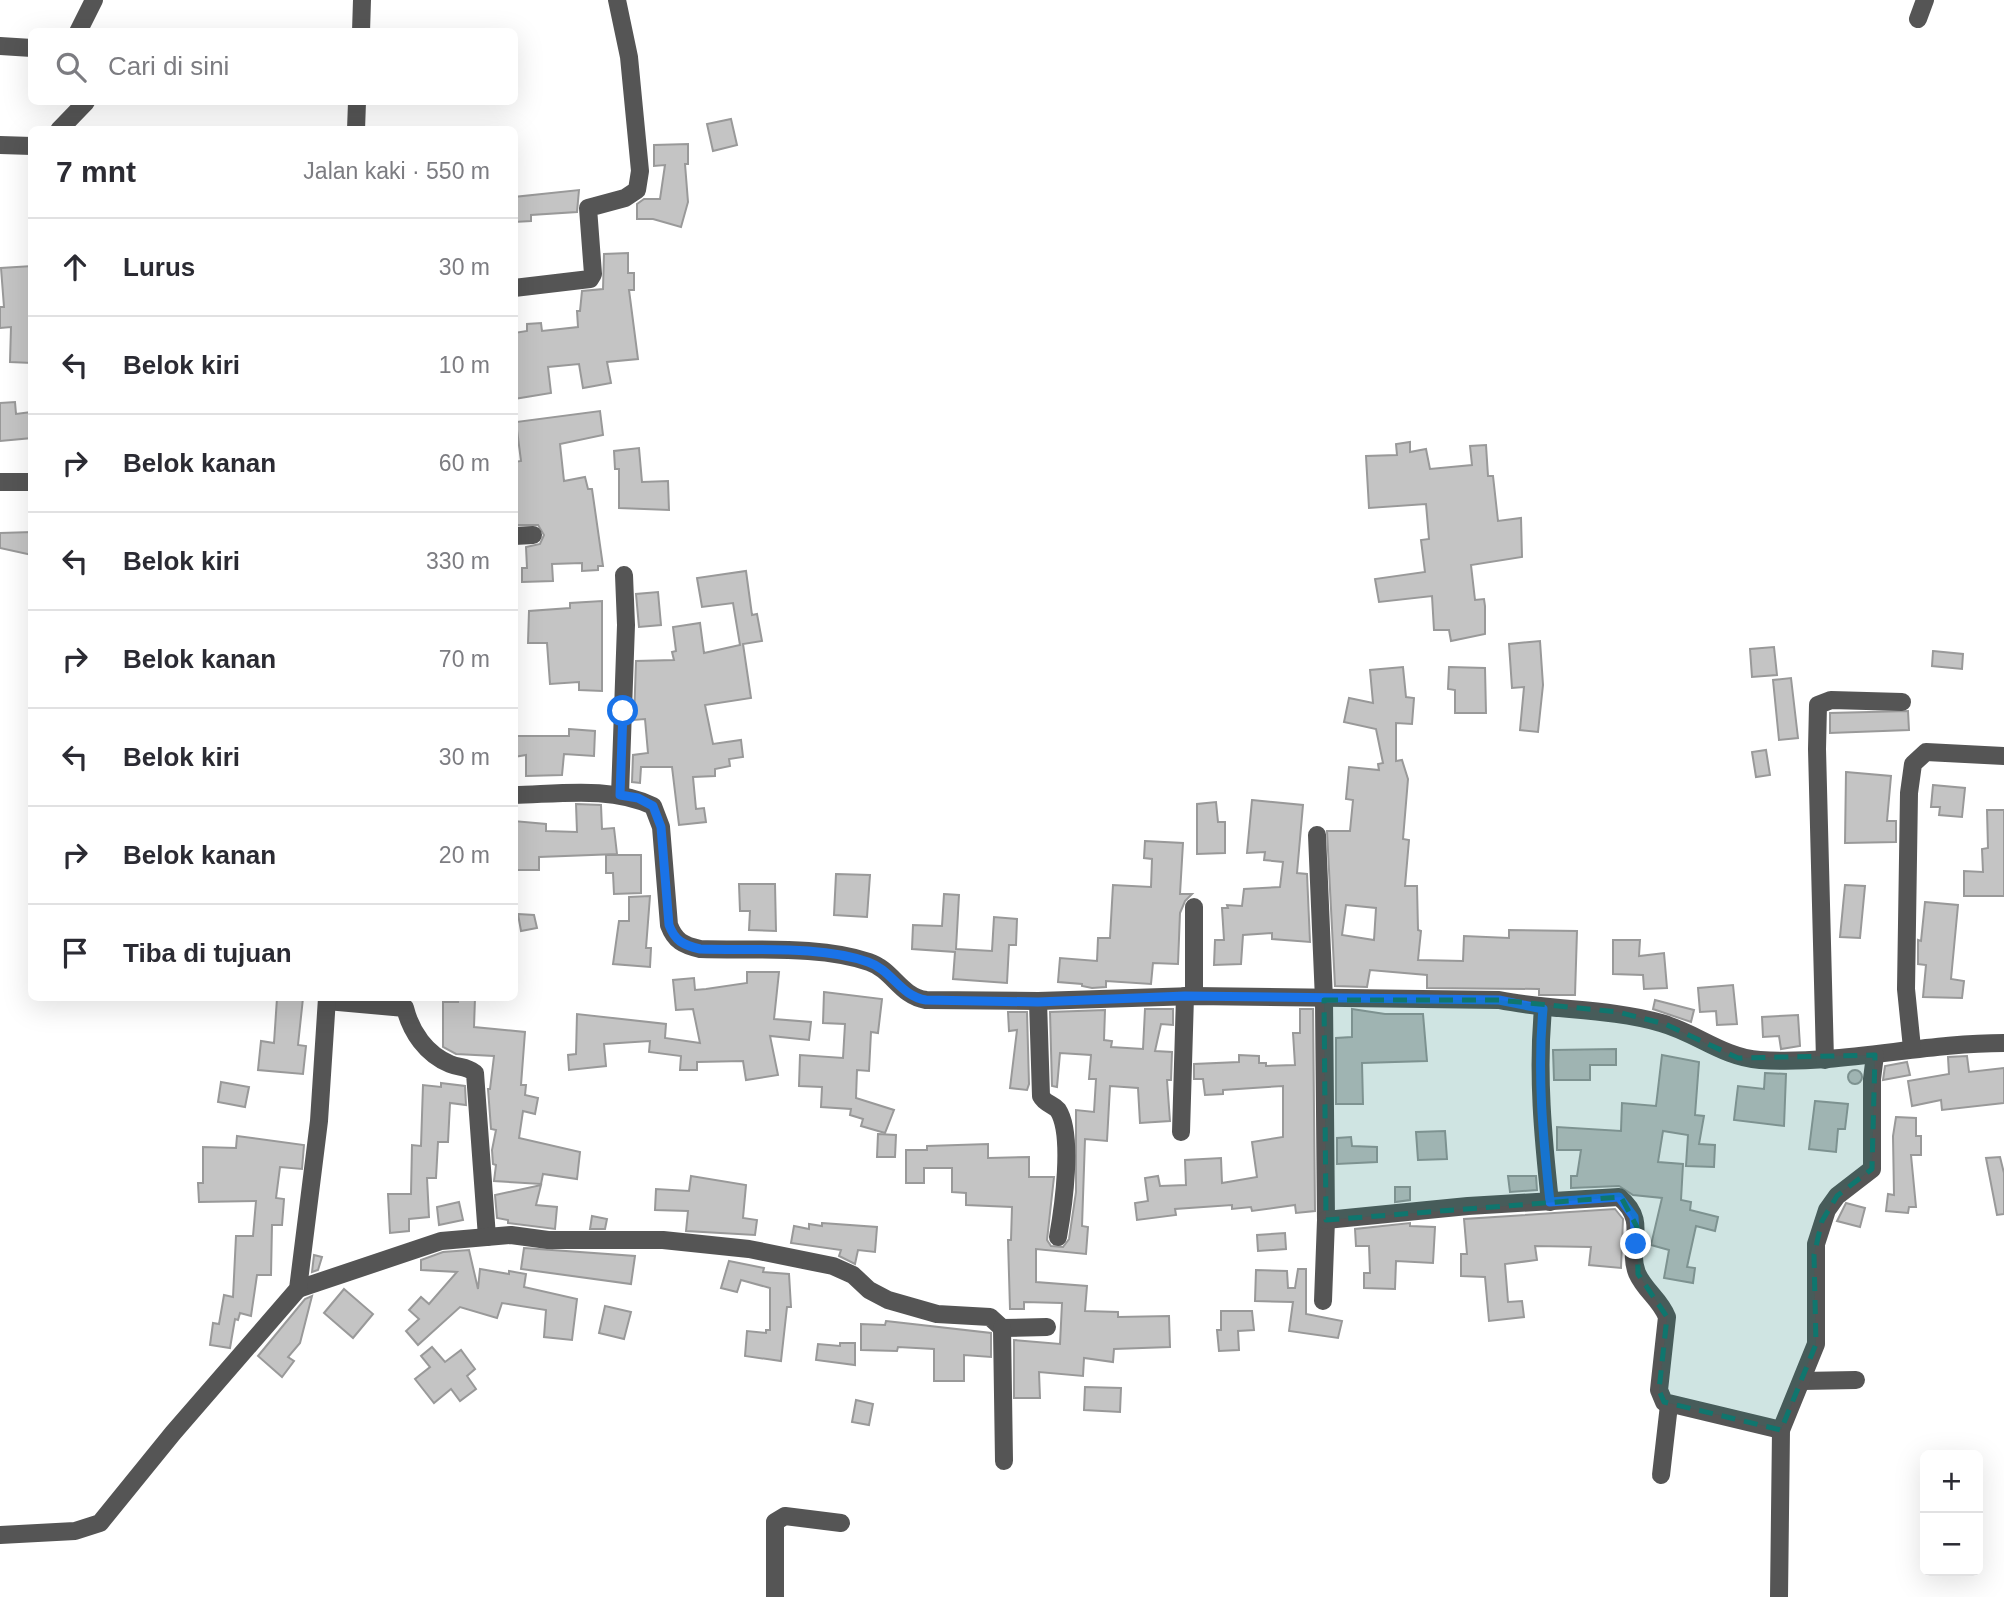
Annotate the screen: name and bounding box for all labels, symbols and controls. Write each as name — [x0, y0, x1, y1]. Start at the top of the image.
search box — [28, 28, 518, 105]
icon: search — [52, 48, 90, 86]
text: Cari di sini — [108, 51, 229, 81]
text: 7 mnt — [56, 155, 136, 188]
text: Jalan kaki · 550 m — [303, 158, 490, 184]
icon: ahead — [56, 248, 94, 286]
text: Lurus — [123, 252, 195, 282]
text: 30 m — [439, 254, 490, 280]
icon: left — [56, 346, 94, 384]
text: Belok kiri — [123, 350, 240, 380]
text: 10 m — [439, 352, 490, 378]
icon: right — [56, 444, 94, 482]
text: Belok kanan — [123, 448, 276, 478]
text: 60 m — [439, 450, 490, 476]
icon: left — [56, 542, 94, 580]
text: Belok kiri — [123, 546, 240, 576]
text: 330 m — [426, 548, 490, 574]
icon: right — [56, 640, 94, 678]
text: Belok kanan — [123, 644, 276, 674]
text: 70 m — [439, 646, 490, 672]
route start — [607, 695, 638, 726]
icon: left — [56, 738, 94, 776]
text: Belok kiri — [123, 742, 240, 772]
text: 30 m — [439, 744, 490, 770]
icon: right — [56, 836, 94, 874]
text: Belok kanan — [123, 840, 276, 870]
text: 20 m — [439, 842, 490, 868]
icon: arrive — [56, 934, 94, 972]
text: Tiba di tujuan — [123, 938, 292, 968]
route end — [1620, 1228, 1651, 1259]
map controls — [1920, 1450, 1983, 1576]
button: + — [1920, 1450, 1983, 1513]
button: − — [1920, 1513, 1983, 1576]

